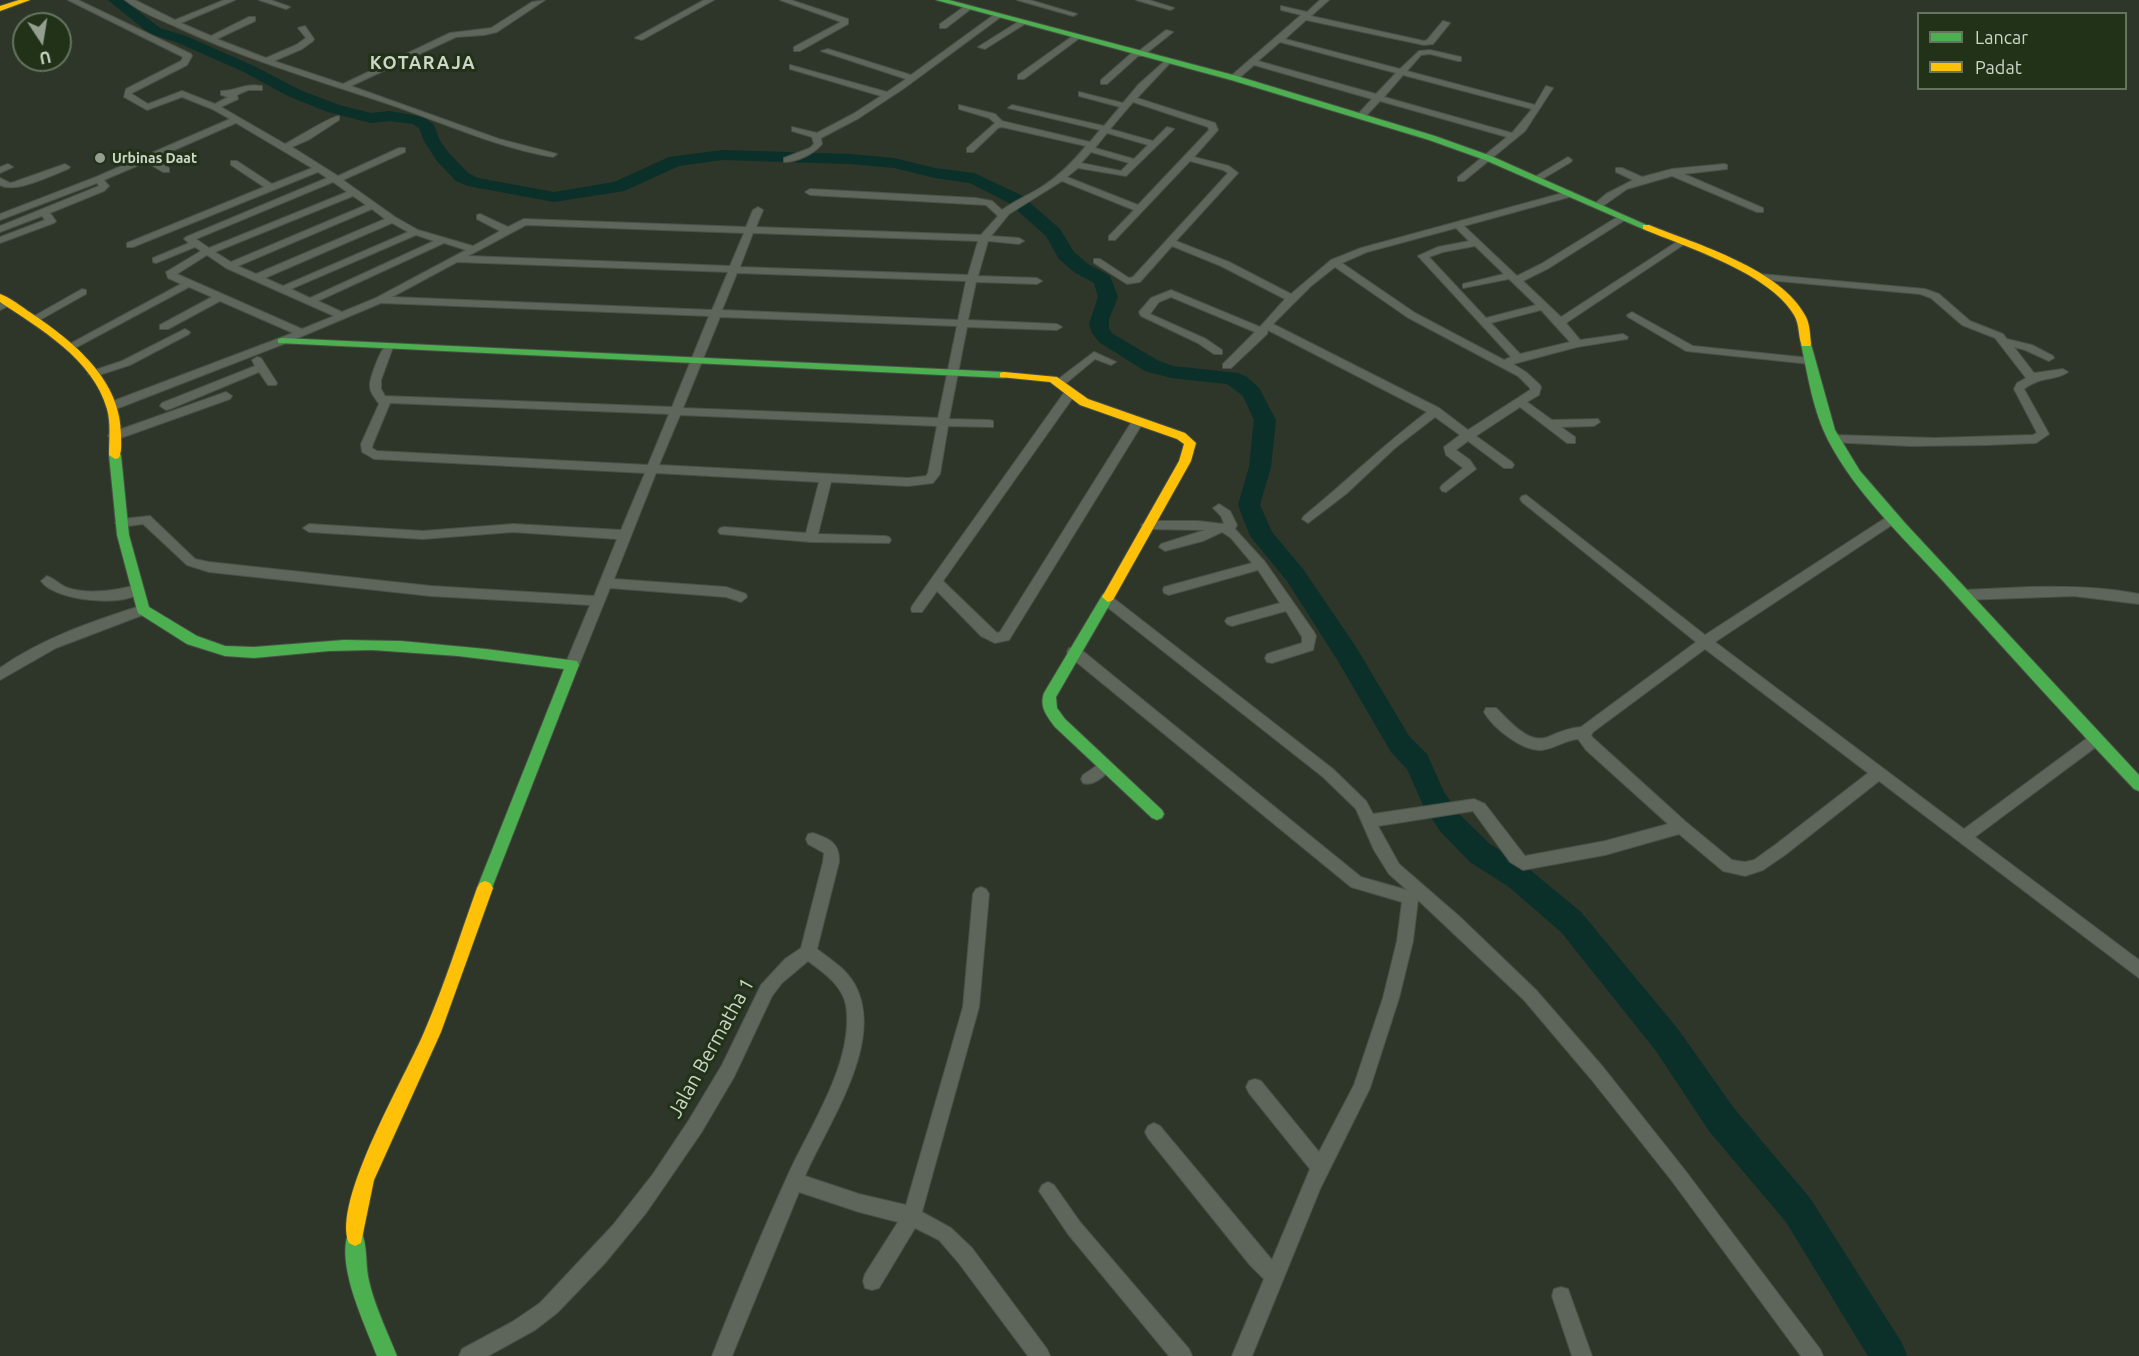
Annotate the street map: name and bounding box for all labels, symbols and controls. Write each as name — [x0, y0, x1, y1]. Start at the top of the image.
north arrow — [12, 12, 72, 72]
legend — [1917, 12, 2127, 90]
text: Lancar — [1975, 27, 2028, 47]
text: U — [38, 48, 53, 68]
district label: KOTARAJA — [370, 52, 476, 74]
text: Padat — [1975, 57, 2022, 77]
place label: Urbinas Daat — [112, 150, 197, 166]
marker: Urbinas Daat — [93, 151, 107, 165]
street label: Jalan Bermatha 1 — [663, 974, 759, 1122]

